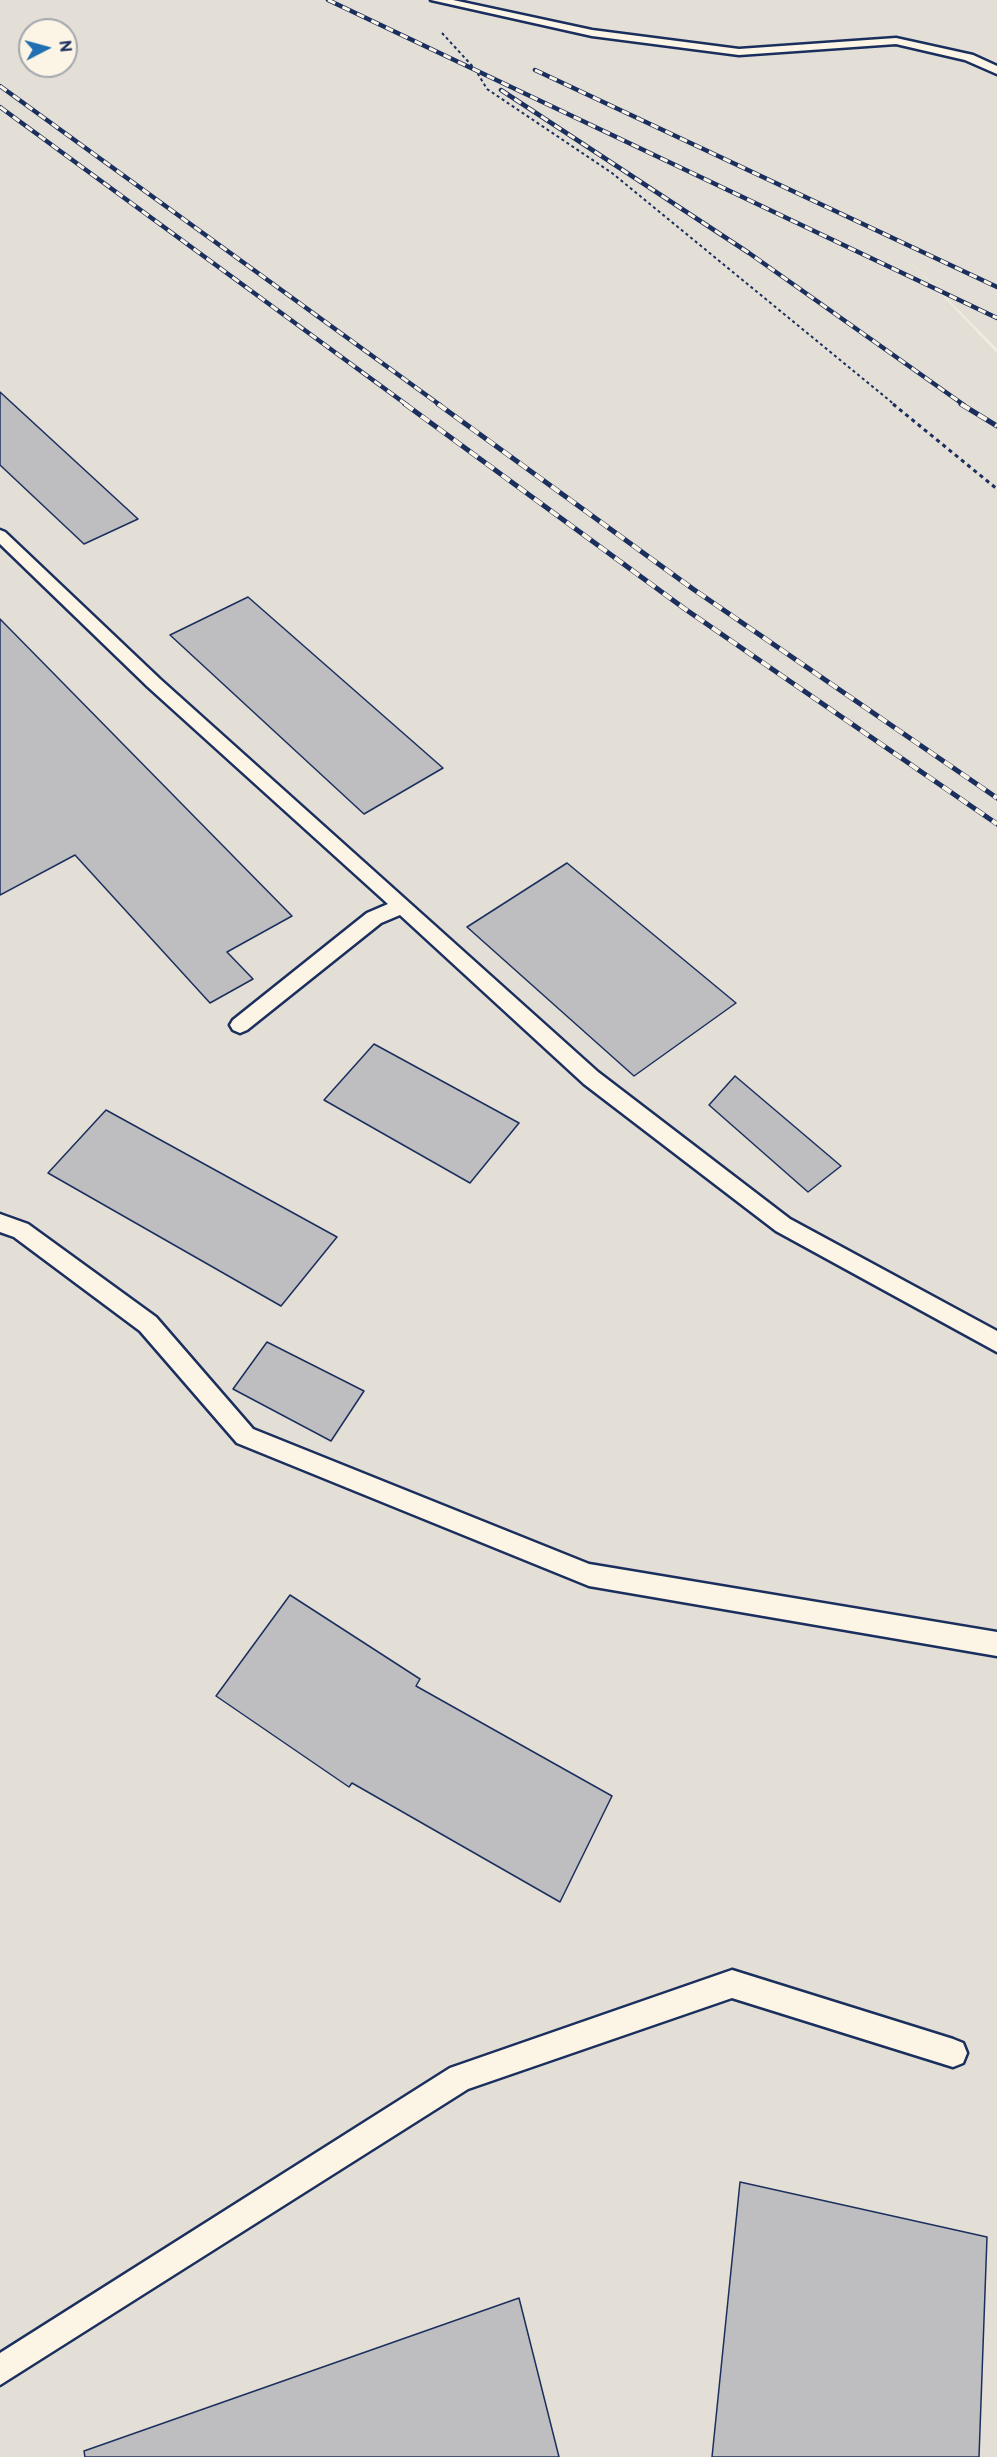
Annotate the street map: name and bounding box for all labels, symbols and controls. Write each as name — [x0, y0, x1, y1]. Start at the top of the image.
north arrow — [18, 18, 78, 78]
text: N — [54, 39, 74, 53]

